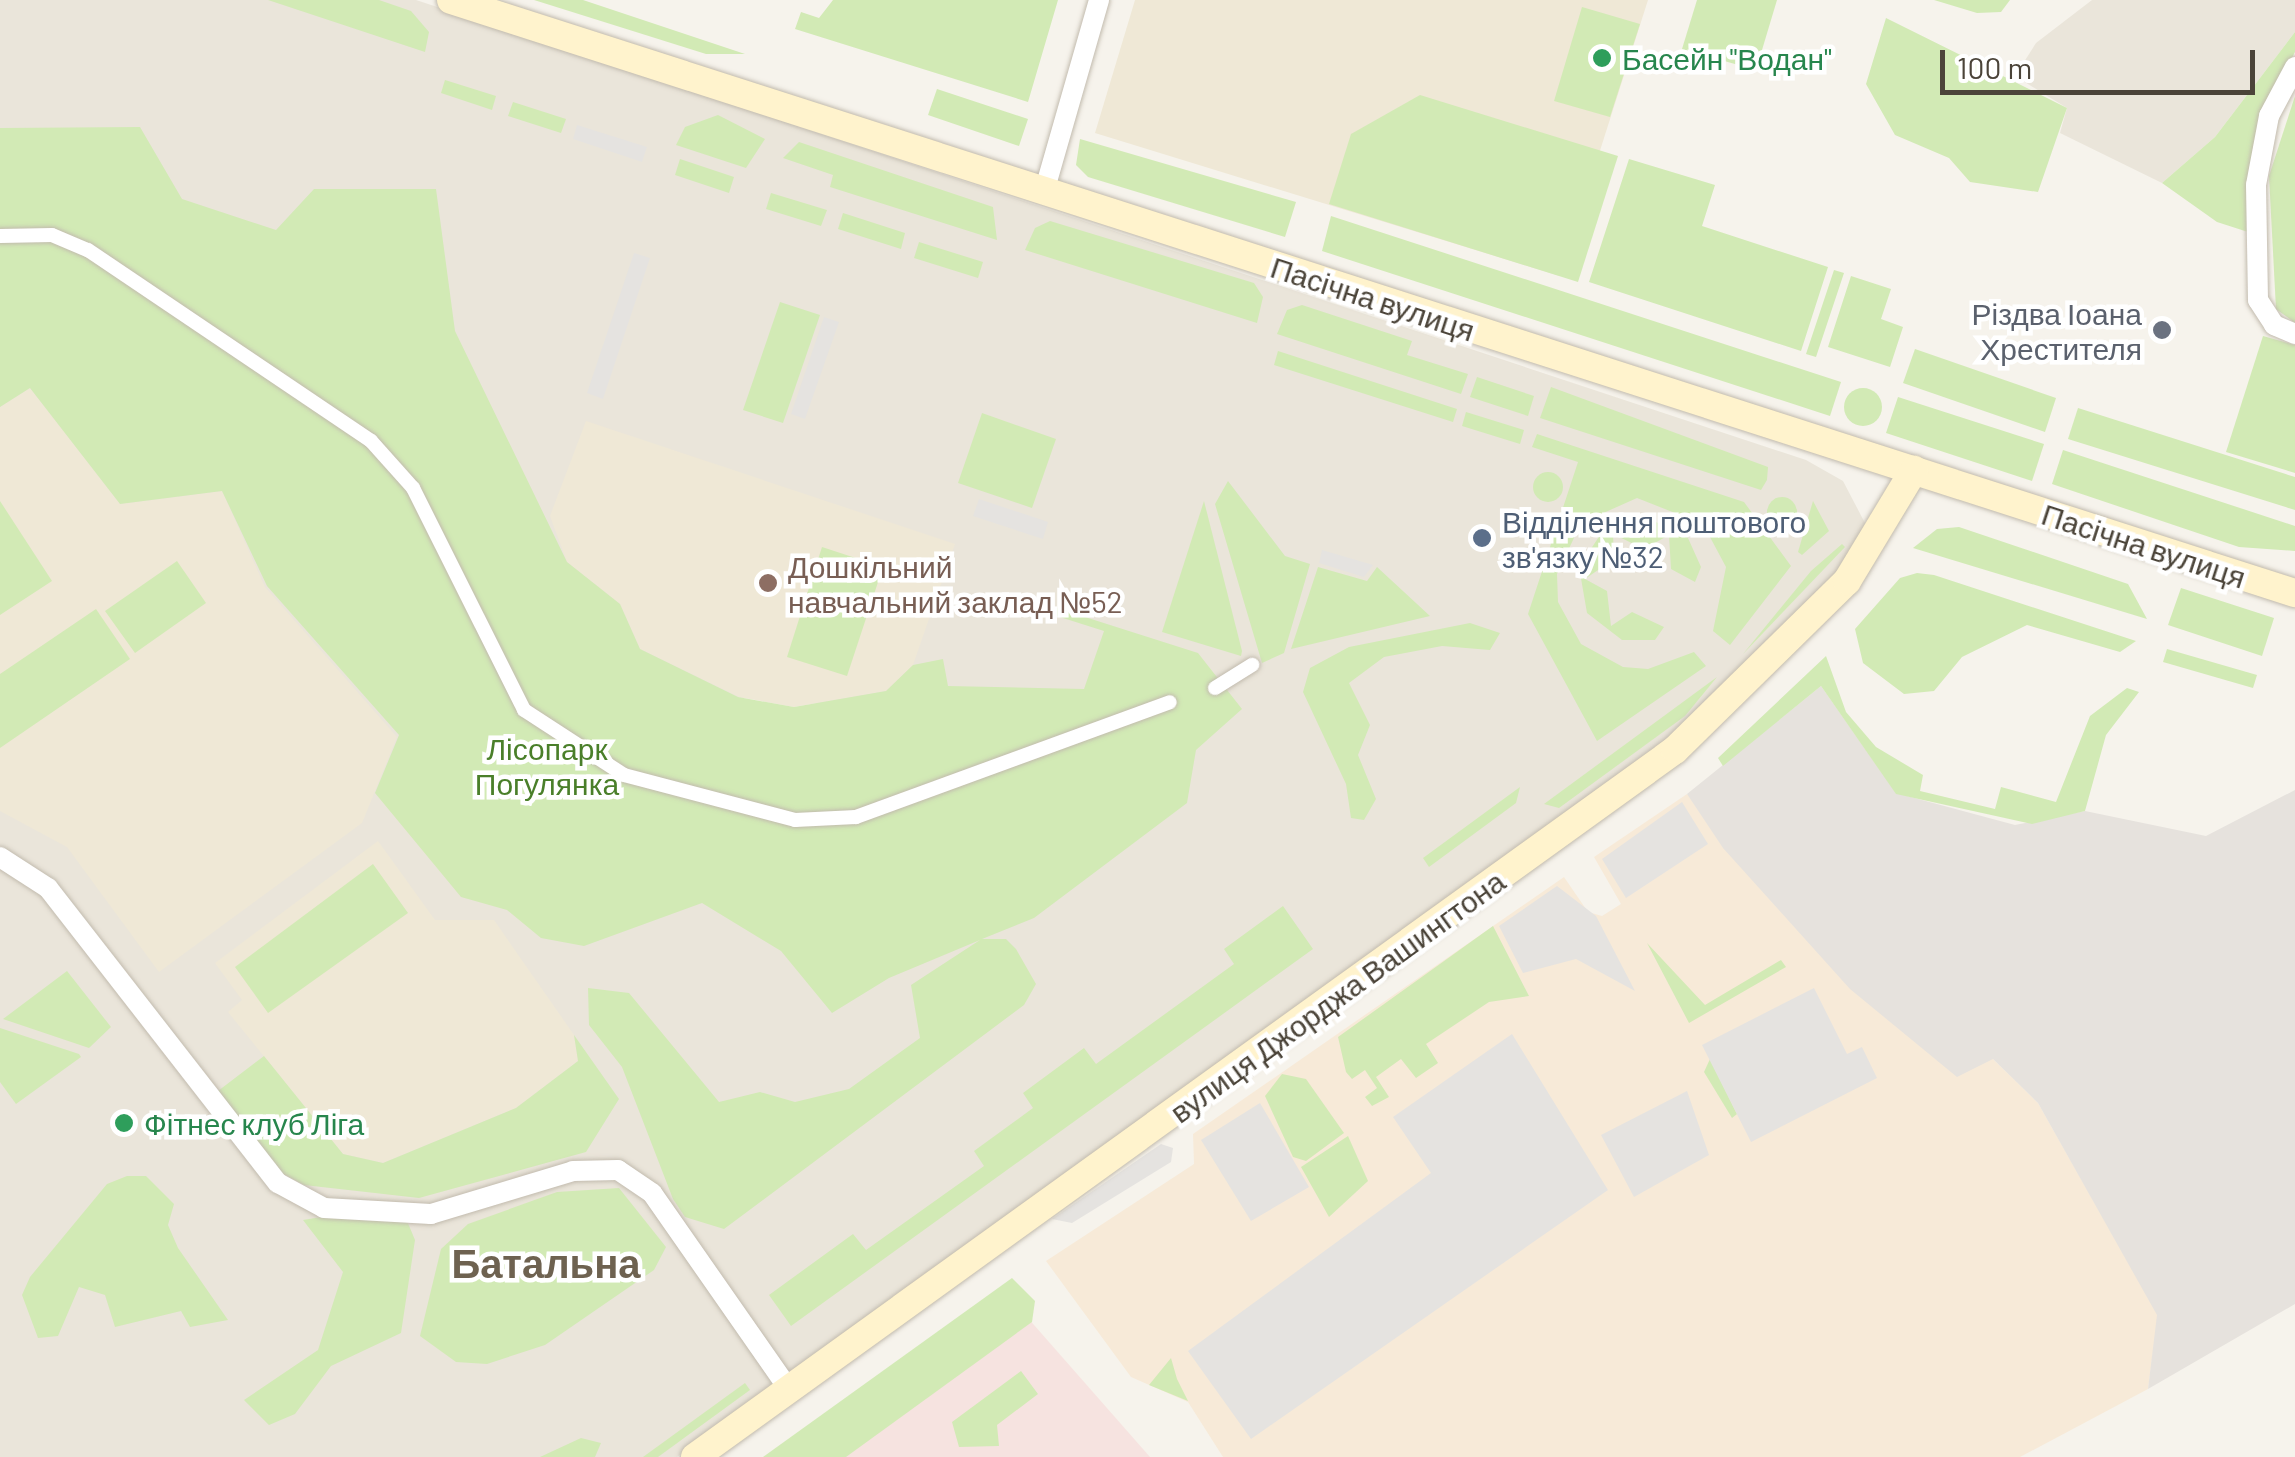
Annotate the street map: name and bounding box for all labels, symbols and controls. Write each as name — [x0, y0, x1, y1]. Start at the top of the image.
scale bar — [1945, 30, 2260, 92]
place label: Басейн "Водан" — [1622, 40, 1832, 76]
marker: Басейн "Водан" — [1591, 47, 1613, 69]
text: 100 m — [1957, 49, 2032, 85]
street label: Пасічна вулиця — [1267, 248, 1479, 348]
place label: Різдва Іоана Хрестителя — [1971, 295, 2142, 366]
marker: Різдва Іоана Хрестителя — [2151, 319, 2173, 341]
street label: Пасічна вулиця — [2038, 495, 2250, 595]
place label: Відділення поштового зв'язку №32 — [1502, 503, 1806, 574]
marker: Відділення поштового зв'язку №32 — [1471, 527, 1493, 549]
place label: Дошкільний навчальний заклад №52 — [788, 548, 1123, 618]
marker: Дошкільний навчальний заклад №52 — [757, 572, 779, 594]
park label: Лісопарк Погулянка — [475, 730, 619, 800]
street label: вулиця Джорджа Вашингтона — [1163, 862, 1511, 1130]
place label: Фітнес клуб Ліга — [144, 1105, 364, 1141]
marker: Фітнес клуб Ліга — [113, 1112, 135, 1134]
district label: Батальна — [451, 1238, 641, 1286]

